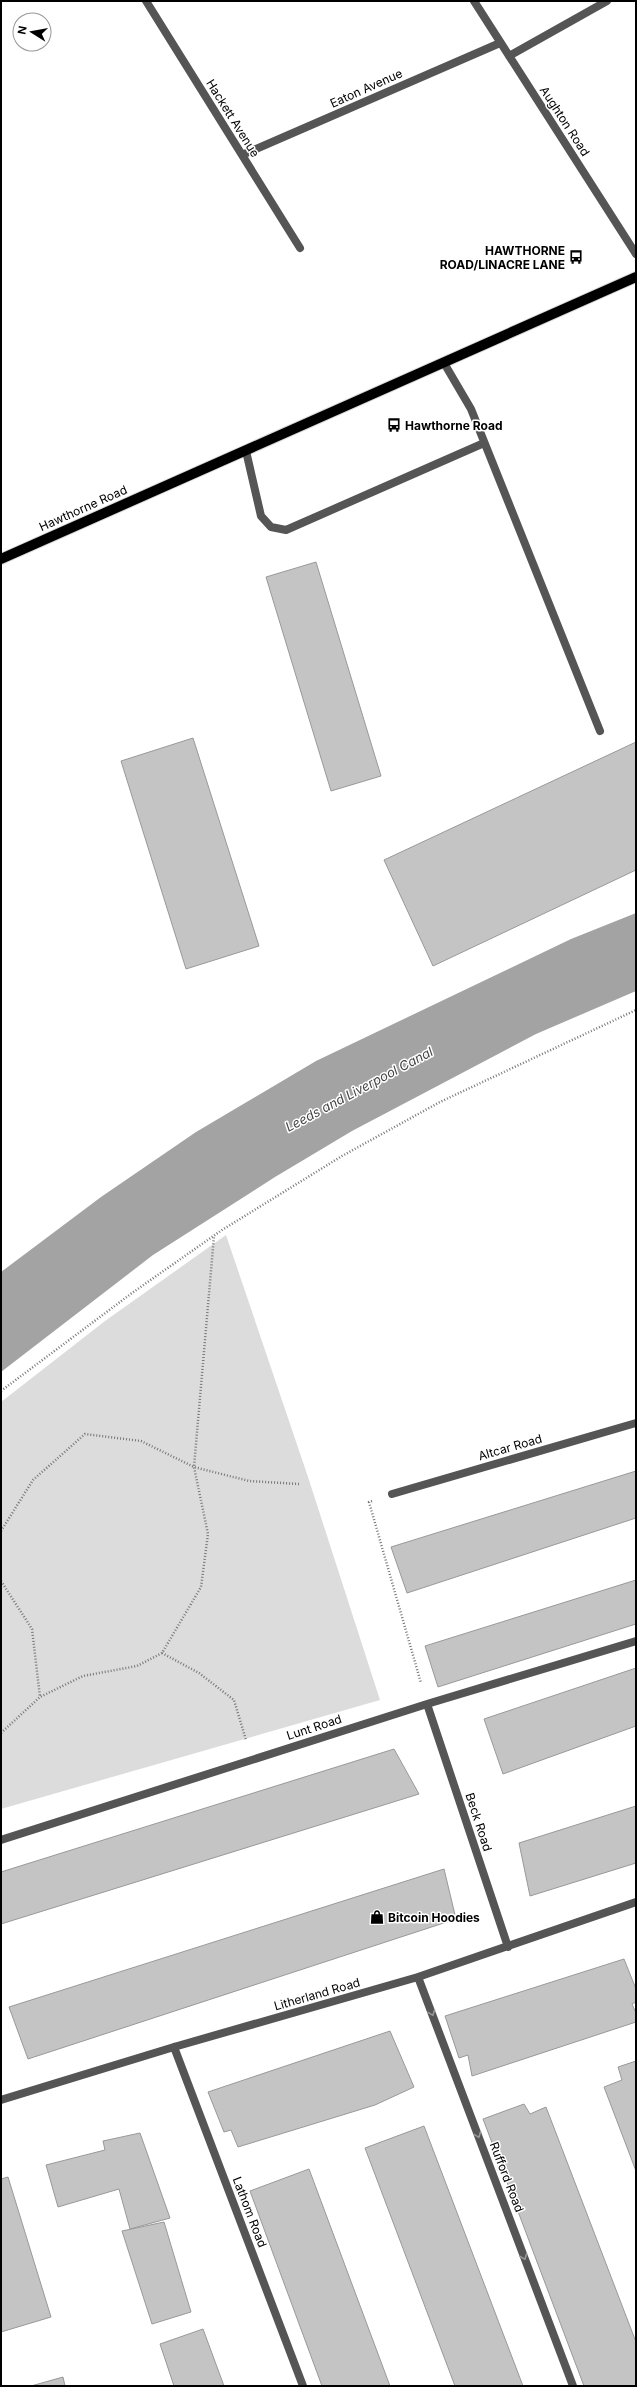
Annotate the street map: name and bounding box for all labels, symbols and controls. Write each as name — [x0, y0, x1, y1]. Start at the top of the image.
north arrow — [12, 12, 52, 52]
text: N — [15, 25, 30, 36]
street label: Eaton Avenue — [328, 65, 404, 111]
street label: Hackett Avenue — [203, 76, 263, 160]
street label: Aughton Road — [537, 83, 593, 159]
place label: HAWTHORNE ROAD/LINACRE LANE — [440, 243, 565, 272]
bus stop icon: HAWTHORNE ROAD/LINACRE LANE — [568, 249, 584, 265]
bus stop icon: Hawthorne Road — [386, 417, 402, 433]
place label: Hawthorne Road — [405, 418, 503, 433]
street label: Hawthorne Road — [37, 482, 129, 534]
water label: Leeds and Liverpool Canal — [282, 1043, 436, 1135]
street label: Altcar Road — [476, 1431, 544, 1463]
street label: Lunt Road — [284, 1711, 344, 1743]
street label: Beck Road — [463, 1791, 495, 1853]
shop icon: Bitcoin Hoodies — [369, 1909, 385, 1925]
place label: Bitcoin Hoodies — [388, 1910, 480, 1925]
street label: Litherland Road — [272, 1975, 362, 2013]
one-way arrow — [427, 2010, 436, 2017]
one-way arrow — [473, 2132, 482, 2139]
street label: Rufford Road — [487, 2140, 527, 2214]
street label: Lathom Road — [230, 2174, 270, 2250]
one-way arrow — [520, 2253, 528, 2260]

